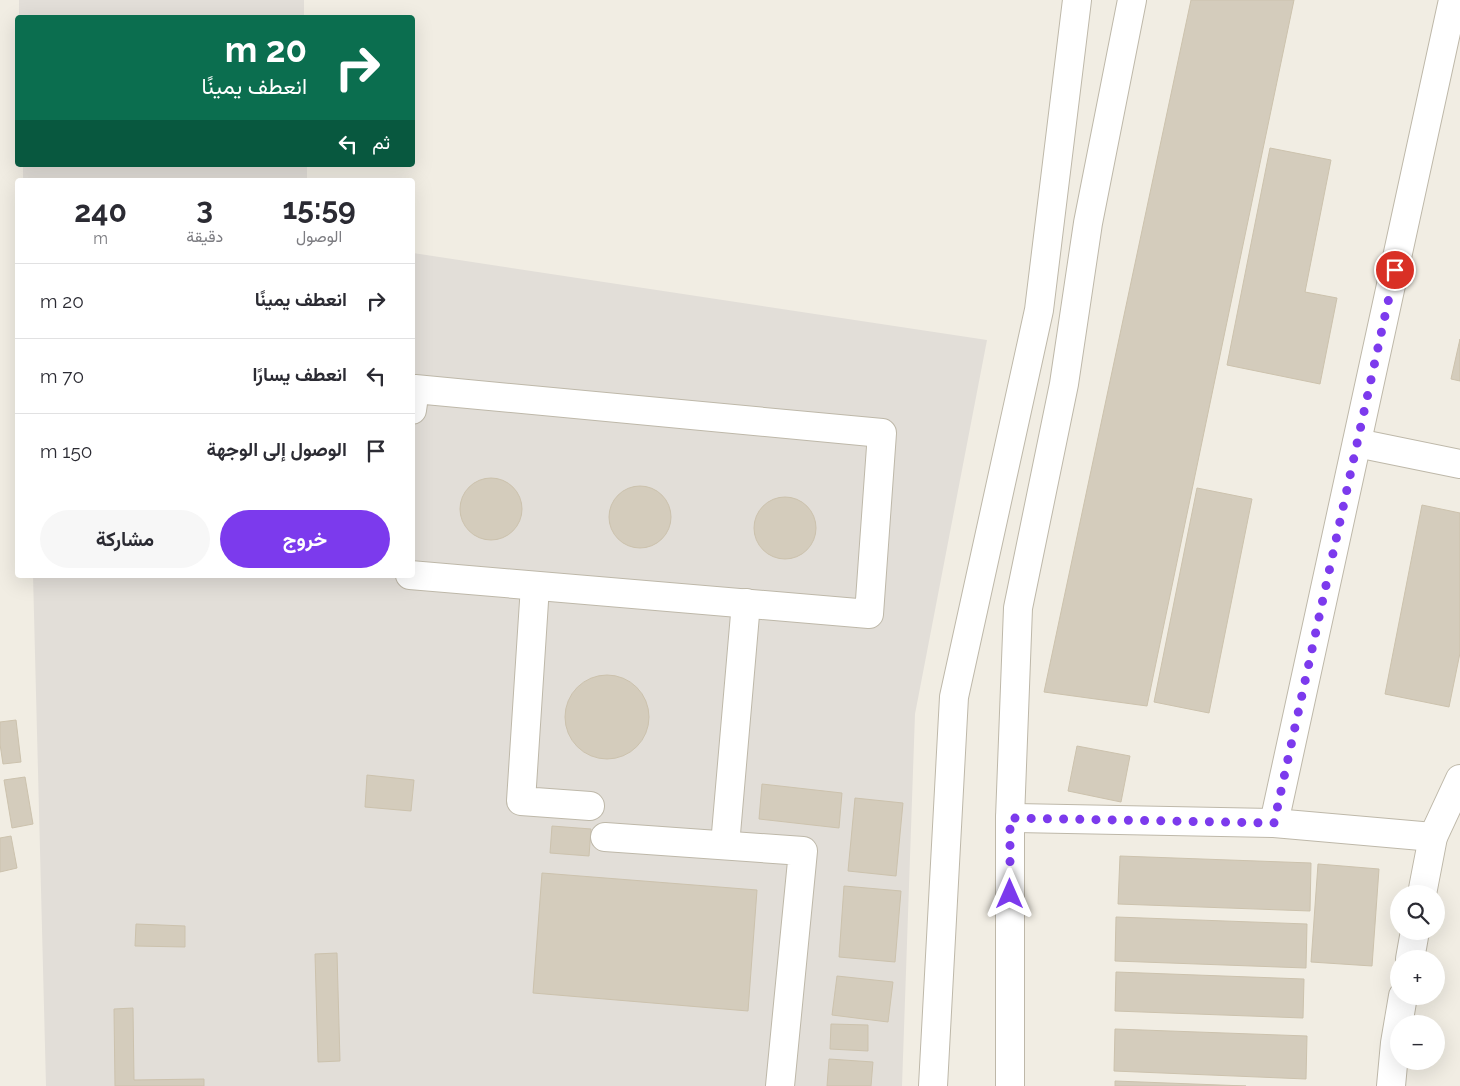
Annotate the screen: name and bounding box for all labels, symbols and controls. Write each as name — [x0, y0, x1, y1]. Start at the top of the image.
text: 20 m — [225, 29, 307, 70]
icon: right — [325, 35, 390, 100]
text: انعطف يمينًا — [202, 73, 307, 99]
icon: left — [334, 130, 362, 158]
text: ثم — [372, 131, 390, 153]
text: 3 — [196, 191, 213, 226]
text: 15:59 — [283, 191, 356, 226]
text: 240 — [74, 194, 127, 229]
text: دقيقة — [186, 227, 223, 246]
text: الوصول — [296, 227, 342, 246]
text: m — [93, 229, 108, 248]
pin — [1374, 249, 1416, 291]
icon: arrive — [1381, 256, 1409, 284]
icon: right — [362, 287, 390, 315]
text: انعطف يمينًا — [255, 288, 347, 310]
text: 20 m — [40, 290, 84, 312]
icon: left — [362, 362, 390, 390]
text: انعطف يسارًا — [253, 363, 347, 385]
text: 70 m — [40, 365, 84, 387]
icon: arrive — [362, 437, 390, 465]
text: الوصول إلى الوجهة — [207, 438, 347, 460]
text: 150 m — [40, 440, 92, 462]
button: مشاركة — [40, 510, 210, 568]
button: خروج — [220, 510, 390, 568]
position arrow — [983, 867, 1035, 919]
map controls — [1390, 885, 1445, 1070]
button: search — [1390, 885, 1445, 940]
button: + — [1390, 950, 1445, 1005]
button: − — [1390, 1015, 1445, 1070]

